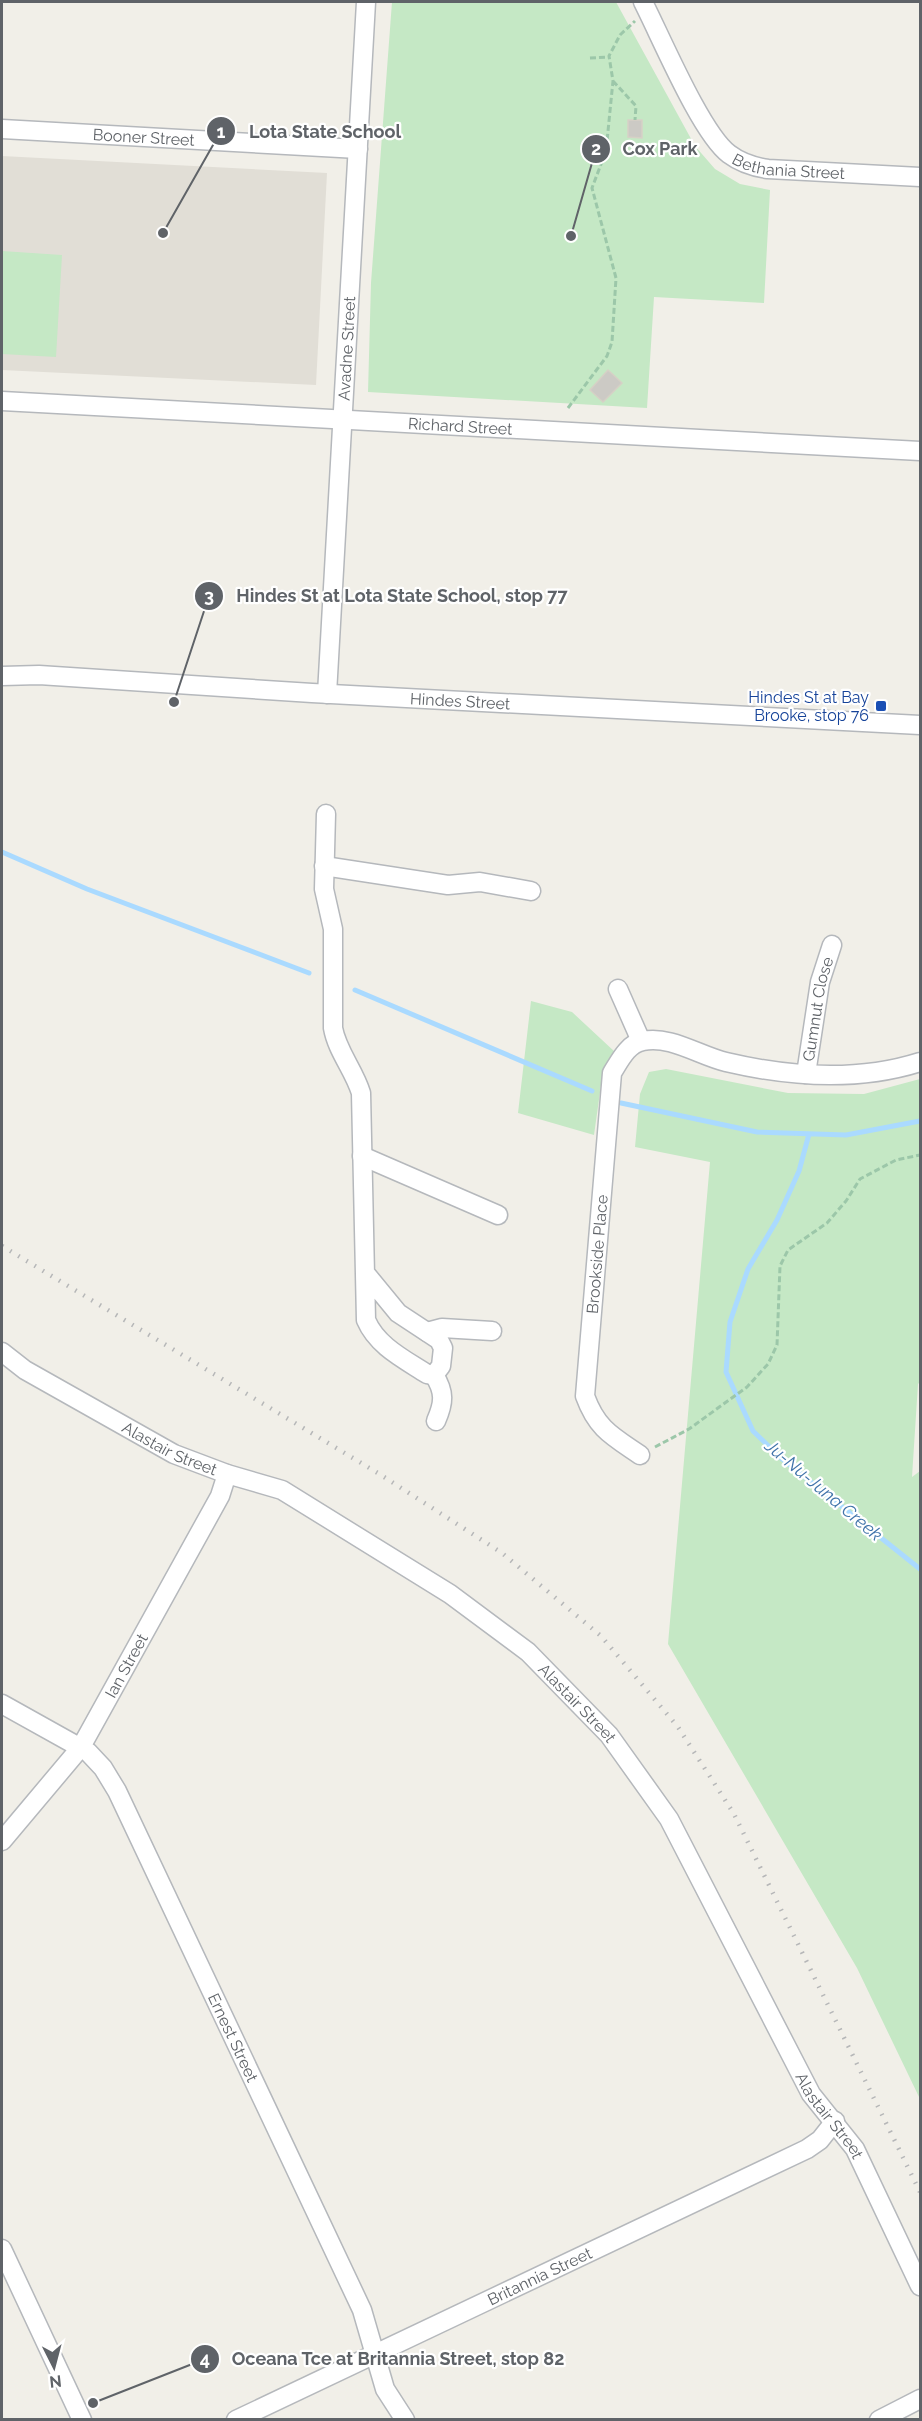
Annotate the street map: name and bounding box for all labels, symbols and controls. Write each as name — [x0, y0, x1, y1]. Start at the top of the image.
callout: Lota State School — [206, 113, 413, 149]
text: 1 — [217, 121, 226, 142]
text: Lota State School — [249, 121, 401, 142]
street label: Booner Street — [92, 125, 196, 149]
callout: Cox Park — [581, 131, 710, 167]
text: 2 — [591, 138, 601, 159]
text: Cox Park — [622, 138, 699, 159]
street label: Bethania Street — [729, 149, 846, 183]
street label: Avadne Street — [334, 295, 359, 401]
street label: Richard Street — [408, 414, 514, 438]
callout: Hindes St at Lota State School, stop 77 — [194, 578, 579, 614]
text: 3 — [204, 585, 214, 606]
text: Hindes St at Lota State School, stop 77 — [236, 585, 569, 606]
place label: Hindes St at Bay Brooke, stop 76 — [748, 688, 869, 725]
street label: Hindes Street — [410, 689, 511, 713]
marker: Hindes St at Bay Brooke, stop 76 — [874, 699, 888, 713]
street label: Gumnut Close — [799, 954, 837, 1063]
street label: Brookside Place — [582, 1194, 611, 1314]
street label: Alastair Street — [119, 1417, 220, 1479]
water label: Ju-Nu-Juna Creek — [760, 1434, 887, 1545]
street label: Ian Street — [101, 1629, 152, 1701]
street label: Alastair Street — [535, 1659, 621, 1746]
street label: Ernest Street — [204, 1990, 263, 2085]
street label: Alastair Street — [792, 2069, 868, 2162]
street label: Britannia Street — [484, 2243, 595, 2309]
north arrow — [24, 2337, 84, 2397]
callout: Oceana Tce at Britannia Street, stop 82 — [190, 2341, 577, 2377]
text: 4 — [200, 2348, 210, 2369]
text: Oceana Tce at Britannia Street, stop 82 — [232, 2348, 564, 2369]
text: N — [48, 2371, 63, 2392]

